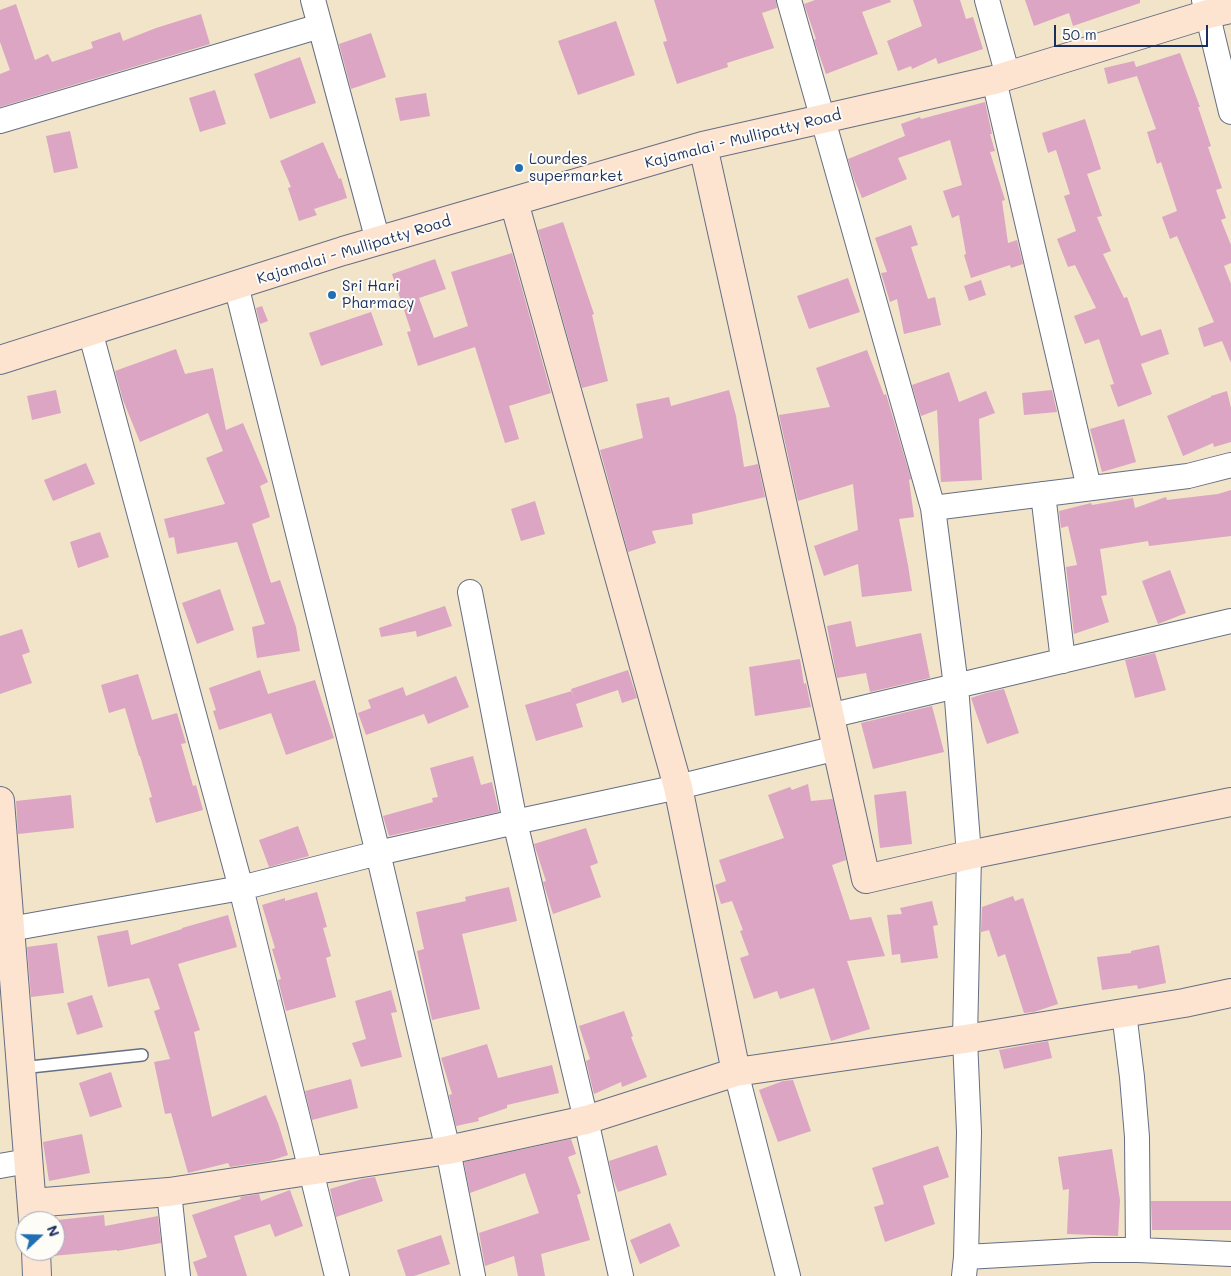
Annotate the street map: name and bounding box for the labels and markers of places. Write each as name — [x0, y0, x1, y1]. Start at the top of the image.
place label: Lourdes supermarket — [529, 150, 623, 185]
marker: Lourdes supermarket — [513, 162, 525, 174]
place label: Sri Hari Pharmacy — [342, 277, 414, 312]
marker: Sri Hari Pharmacy — [326, 289, 338, 301]

